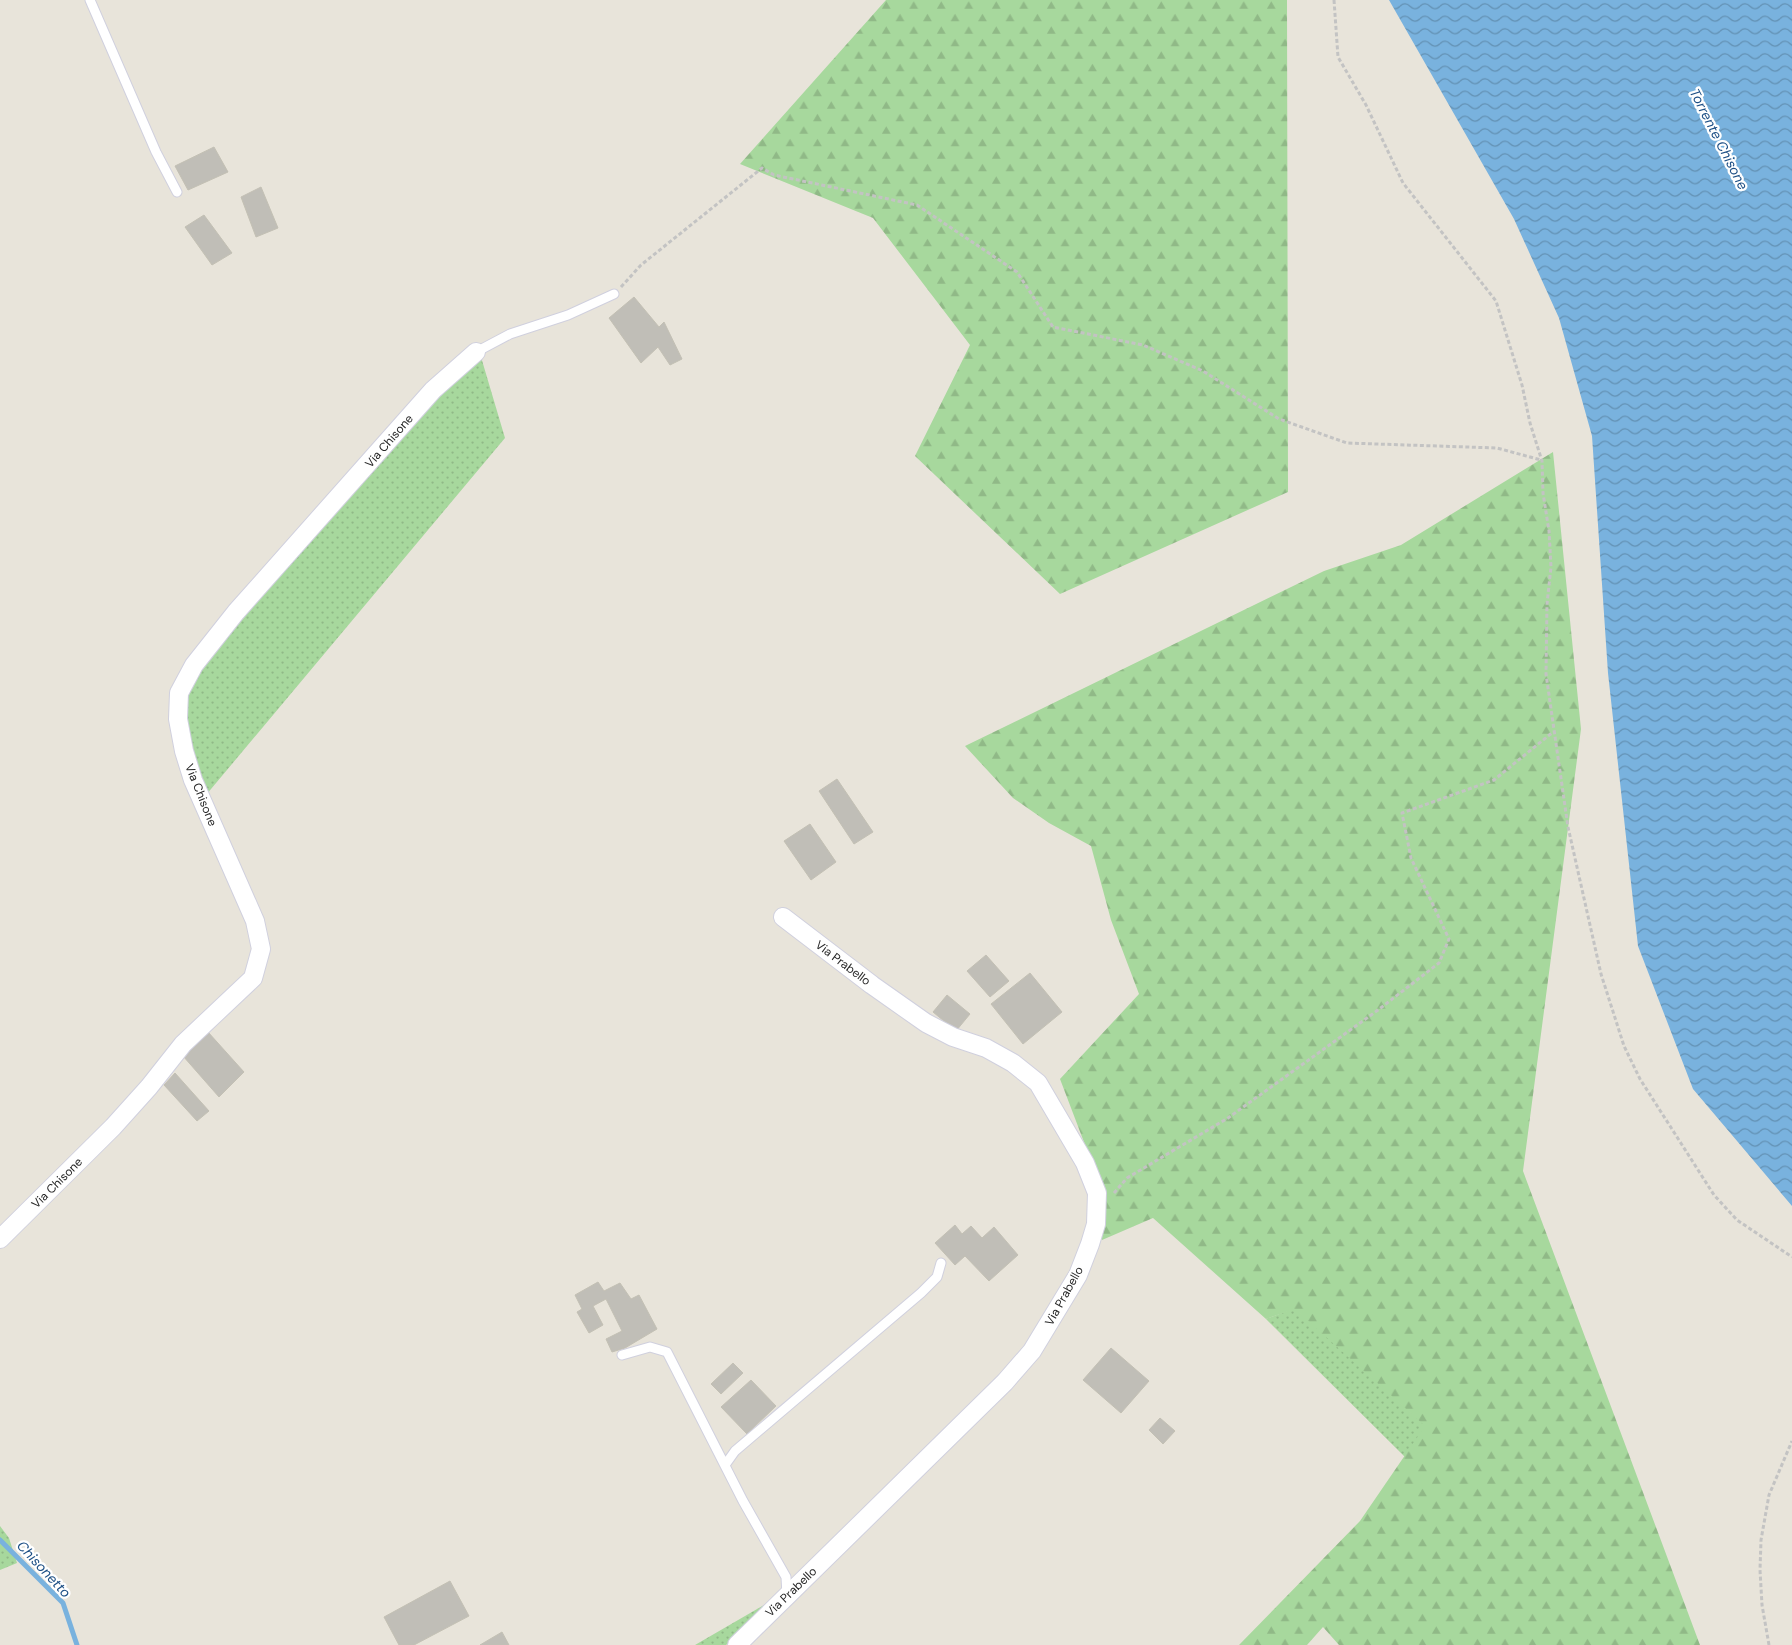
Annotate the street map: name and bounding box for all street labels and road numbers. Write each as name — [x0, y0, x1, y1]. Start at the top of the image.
street label: Via Chisone — [361, 411, 417, 471]
street label: Via Chisone — [181, 761, 221, 829]
street label: Via Prabello — [812, 937, 874, 989]
street label: Via Chisone — [28, 1154, 86, 1212]
street label: Via Prabello — [1041, 1264, 1087, 1328]
street label: Via Prabello — [762, 1564, 820, 1620]

